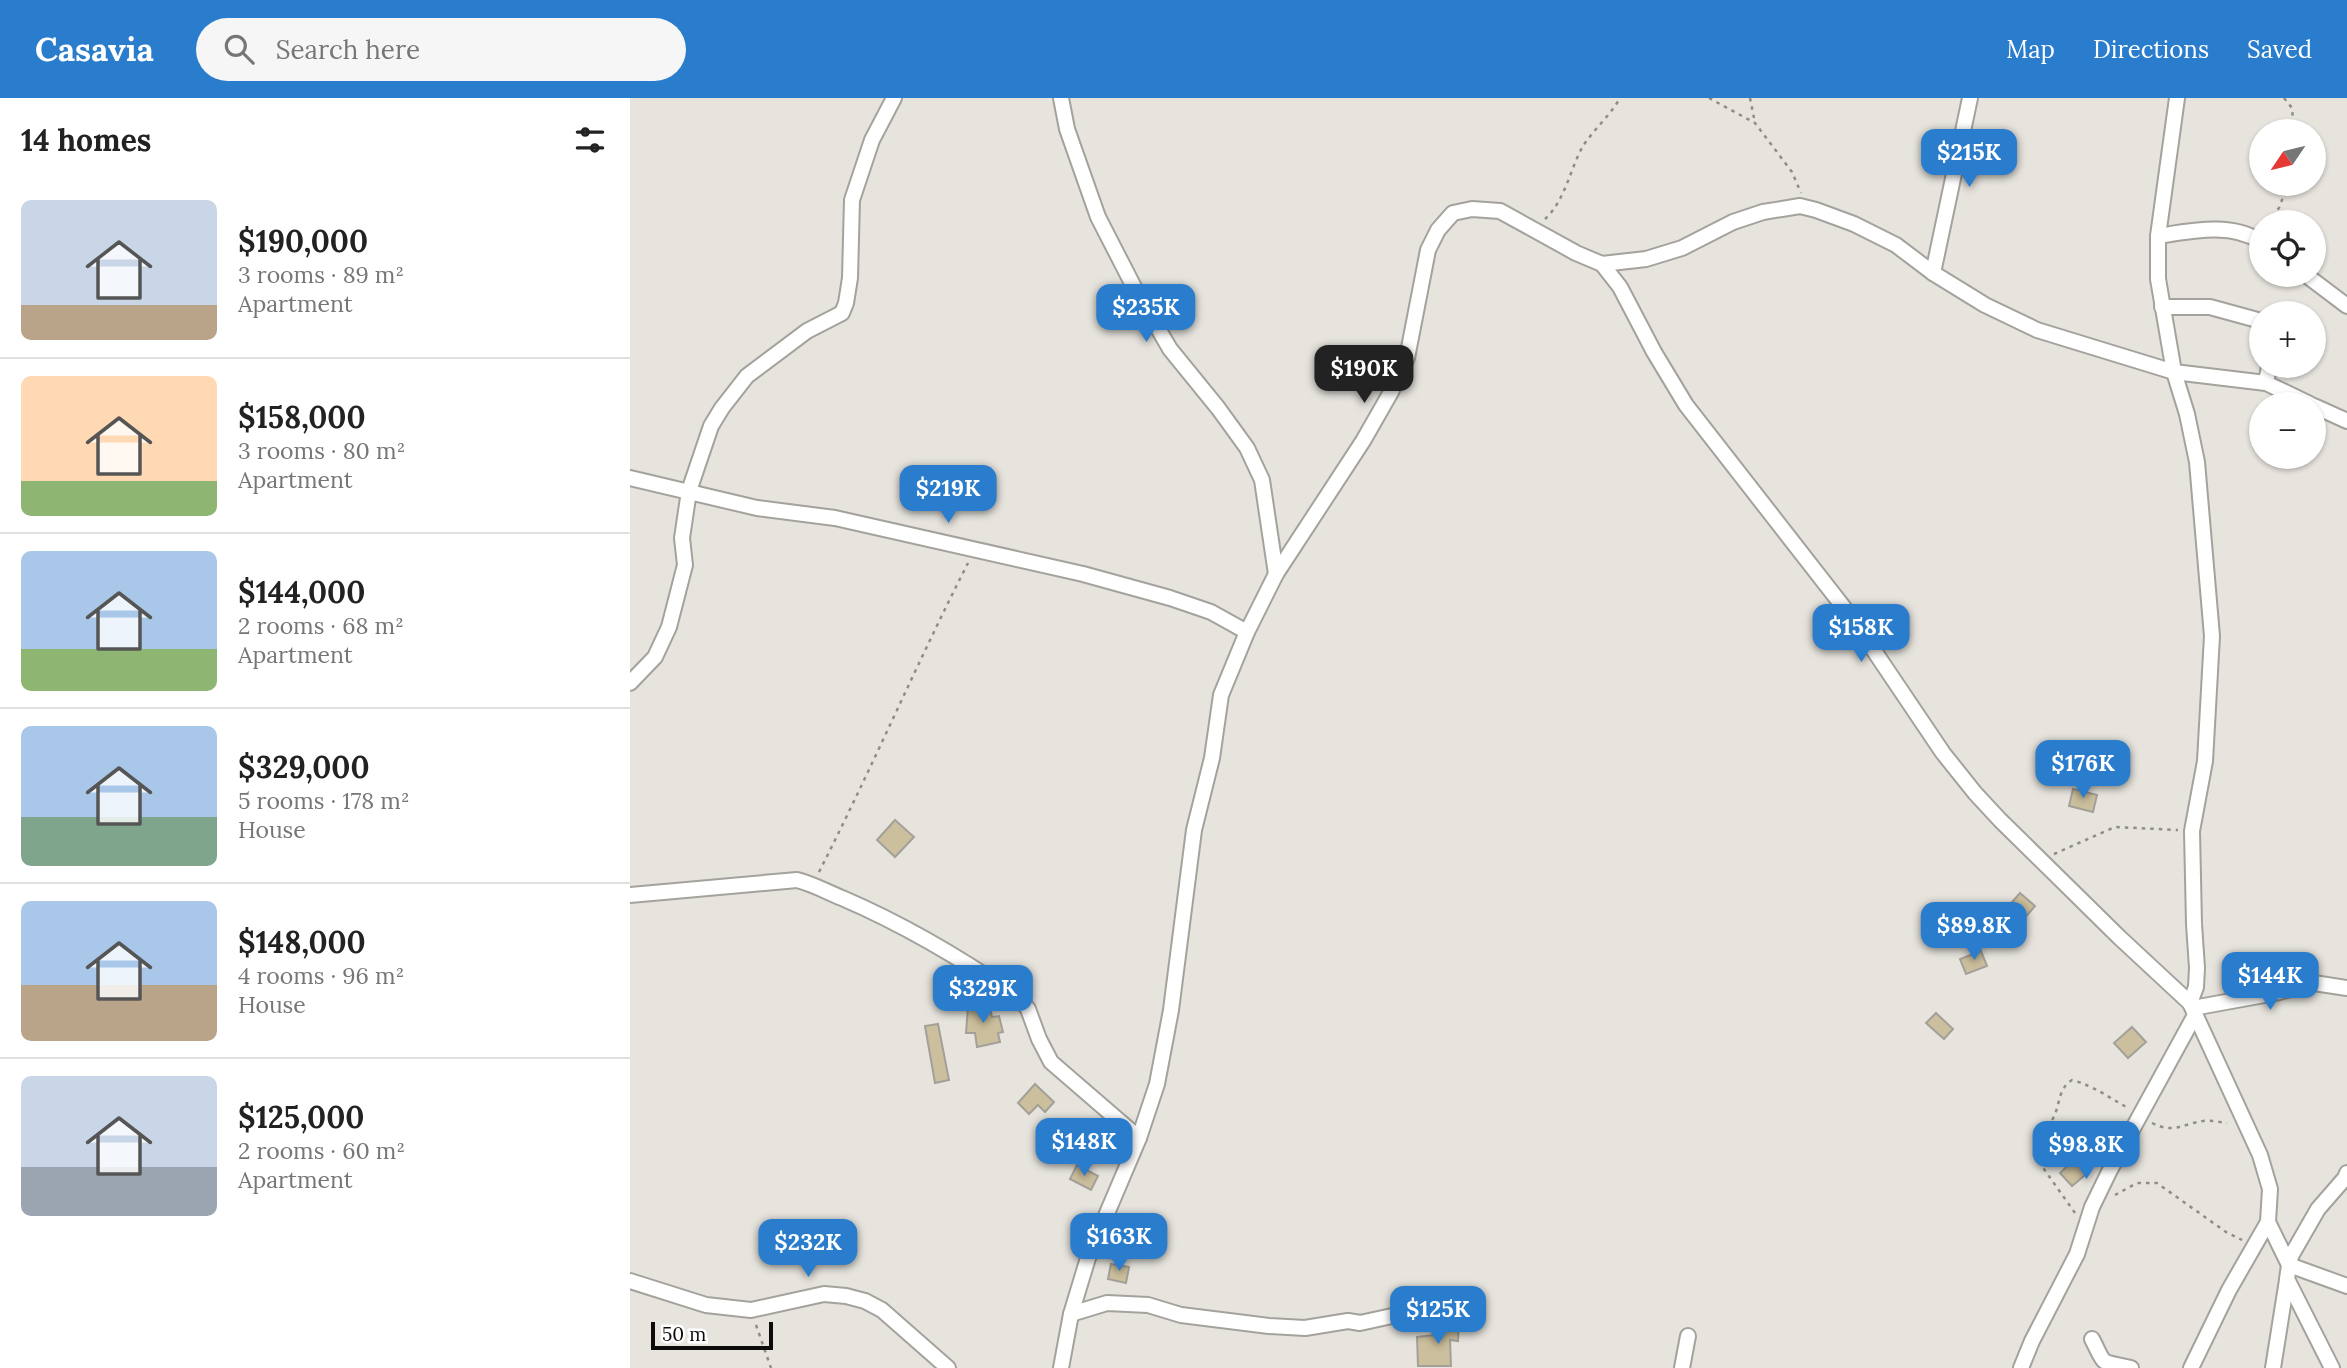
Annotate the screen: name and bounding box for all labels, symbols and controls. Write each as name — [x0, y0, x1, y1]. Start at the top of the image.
search box — [196, 18, 686, 81]
text: Casavia — [35, 28, 154, 70]
icon: search — [220, 30, 258, 68]
text: Search here — [276, 33, 420, 66]
text: Map — [2006, 34, 2055, 65]
text: Directions — [2093, 34, 2209, 65]
text: Saved — [2247, 34, 2312, 65]
north arrow — [2249, 119, 2326, 196]
map controls — [2249, 119, 2326, 469]
text: 14 homes — [21, 121, 151, 159]
icon: filters — [571, 121, 609, 159]
pin: $215K — [1920, 130, 2018, 189]
text: $215K — [1937, 137, 2001, 166]
button: locate — [2249, 210, 2326, 287]
text: $190,000 — [238, 222, 368, 260]
icon: home — [77, 228, 161, 312]
text: 3 rooms · 89 m² — [238, 260, 404, 289]
pin: $235K — [1097, 285, 1195, 344]
text: Apartment — [238, 289, 353, 318]
text: $235K — [1112, 292, 1180, 321]
button: + — [2249, 301, 2326, 378]
pin: $190K — [1315, 345, 1413, 405]
text: $190K — [1330, 353, 1398, 382]
button: − — [2249, 392, 2326, 469]
text: $158,000 — [238, 398, 365, 436]
icon: home — [77, 404, 161, 488]
text: 3 rooms · 80 m² — [238, 436, 405, 465]
text: Apartment — [238, 465, 353, 494]
pin: $219K — [899, 466, 997, 525]
text: $219K — [916, 473, 980, 502]
text: $144,000 — [238, 573, 365, 611]
icon: home — [77, 579, 161, 663]
pin: $158K — [1812, 604, 1910, 664]
text: 2 rooms · 68 m² — [238, 611, 404, 640]
text: $158K — [1829, 612, 1893, 641]
text: Apartment — [238, 640, 353, 669]
pin: $176K — [2034, 740, 2132, 800]
text: $329,000 — [238, 748, 370, 786]
text: $176K — [2051, 748, 2115, 777]
icon: home — [77, 754, 161, 838]
text: 5 rooms · 178 m² — [238, 786, 410, 815]
text: House — [238, 815, 306, 844]
pin: $89.8K — [1917, 902, 2031, 962]
text: $89.8K — [1937, 910, 2011, 939]
text: $148,000 — [238, 923, 366, 961]
icon: home — [77, 929, 161, 1013]
pin: $144K — [2221, 953, 2319, 1012]
text: $144K — [2238, 960, 2302, 989]
text: 4 rooms · 96 m² — [238, 961, 404, 990]
pin: $329K — [934, 965, 1032, 1025]
text: $329K — [949, 973, 1017, 1002]
text: House — [238, 990, 306, 1019]
text: $125,000 — [238, 1098, 364, 1136]
icon: home — [77, 1104, 161, 1188]
pin: $148K — [1035, 1118, 1133, 1178]
pin: $98.8K — [2029, 1122, 2143, 1181]
text: $148K — [1052, 1126, 1116, 1155]
text: $98.8K — [2049, 1129, 2123, 1158]
text: 2 rooms · 60 m² — [238, 1136, 405, 1165]
text: Apartment — [238, 1165, 353, 1194]
pin: $163K — [1070, 1214, 1168, 1273]
pin: $232K — [759, 1220, 857, 1279]
text: $163K — [1086, 1221, 1152, 1250]
text: $232K — [774, 1227, 842, 1256]
pin: $125K — [1389, 1286, 1487, 1346]
text: $125K — [1406, 1294, 1470, 1323]
scale bar — [651, 1319, 774, 1351]
text: 50 m — [662, 1322, 706, 1346]

